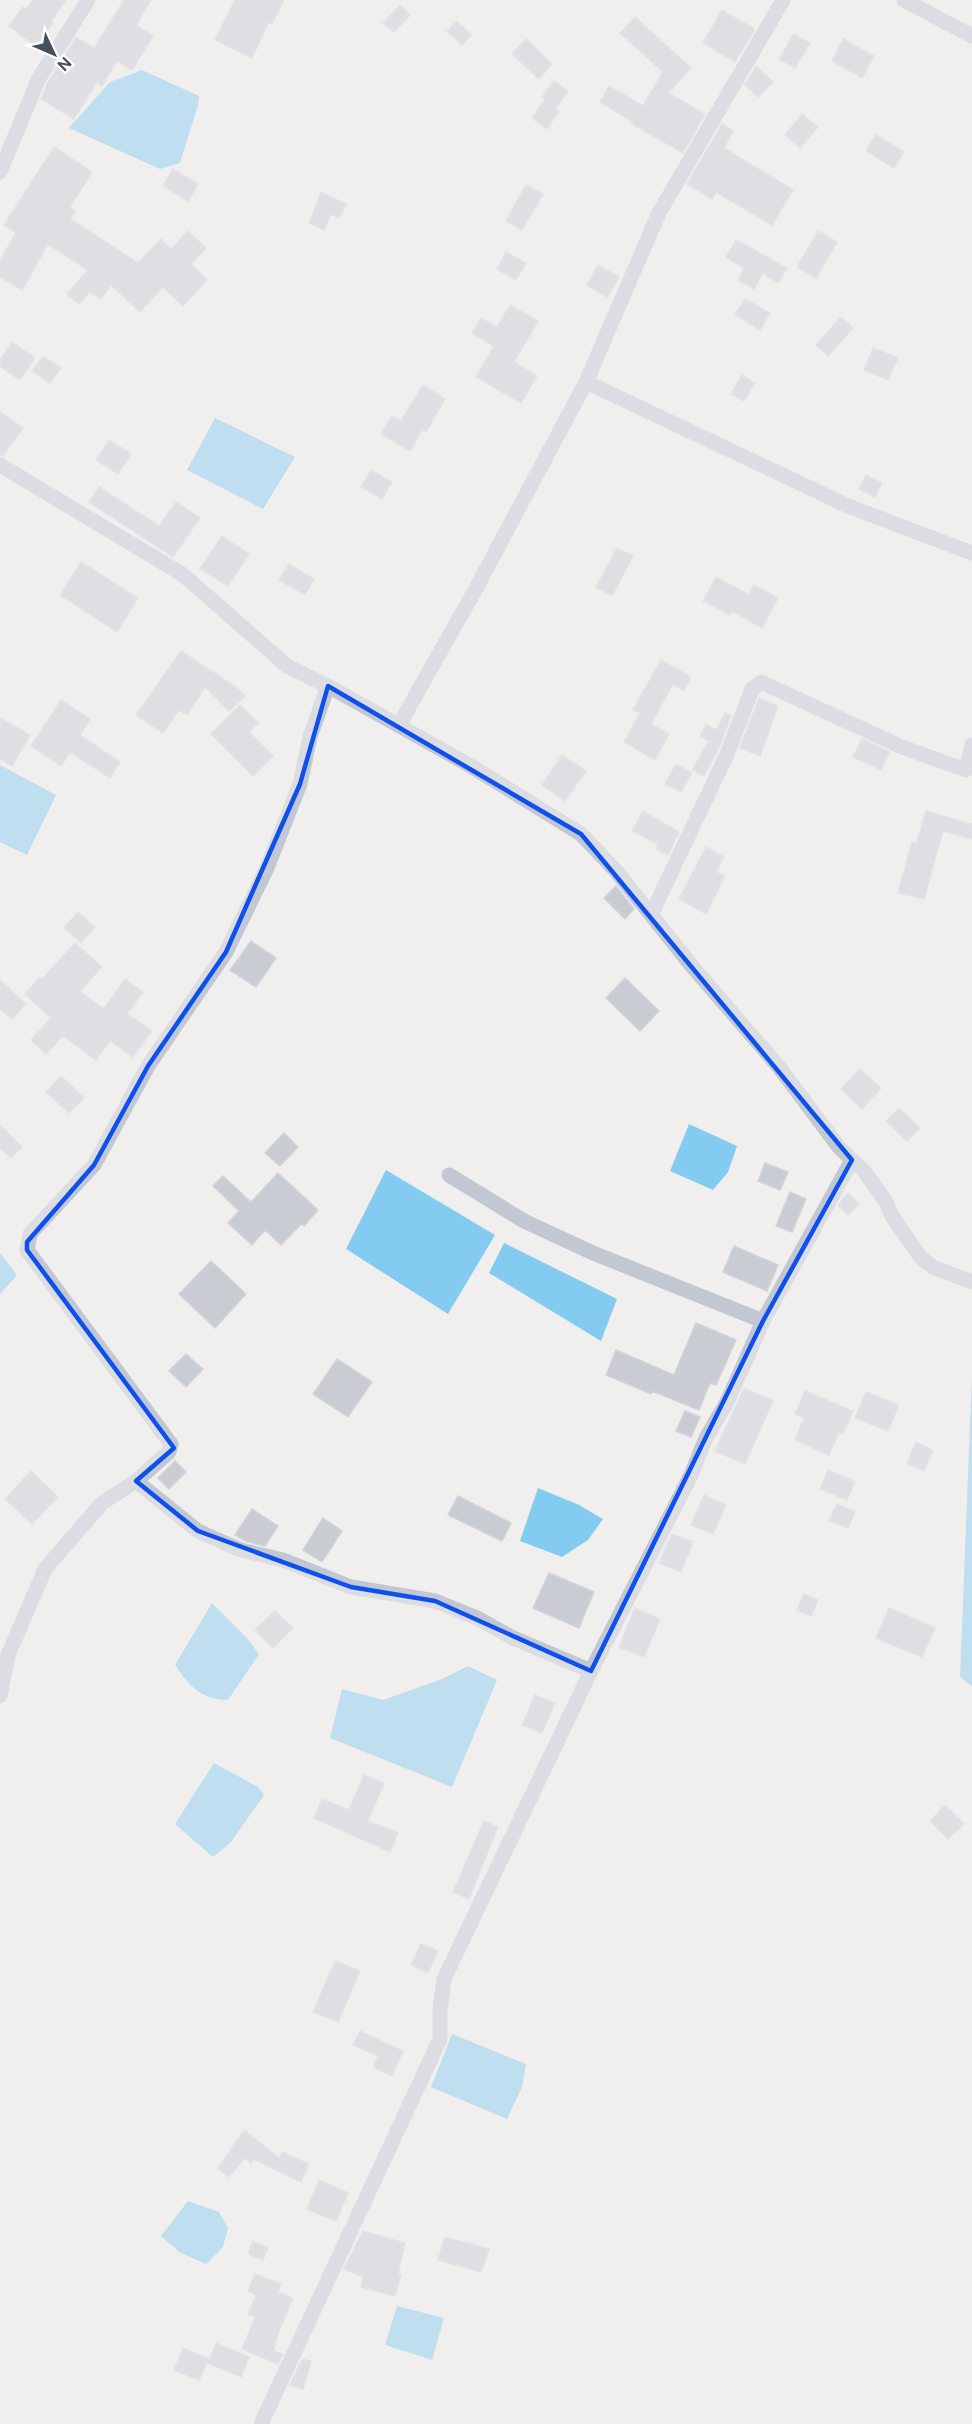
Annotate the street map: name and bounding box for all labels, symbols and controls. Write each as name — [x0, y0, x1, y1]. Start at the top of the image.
north arrow — [24, 24, 84, 84]
text: N — [53, 53, 76, 76]

